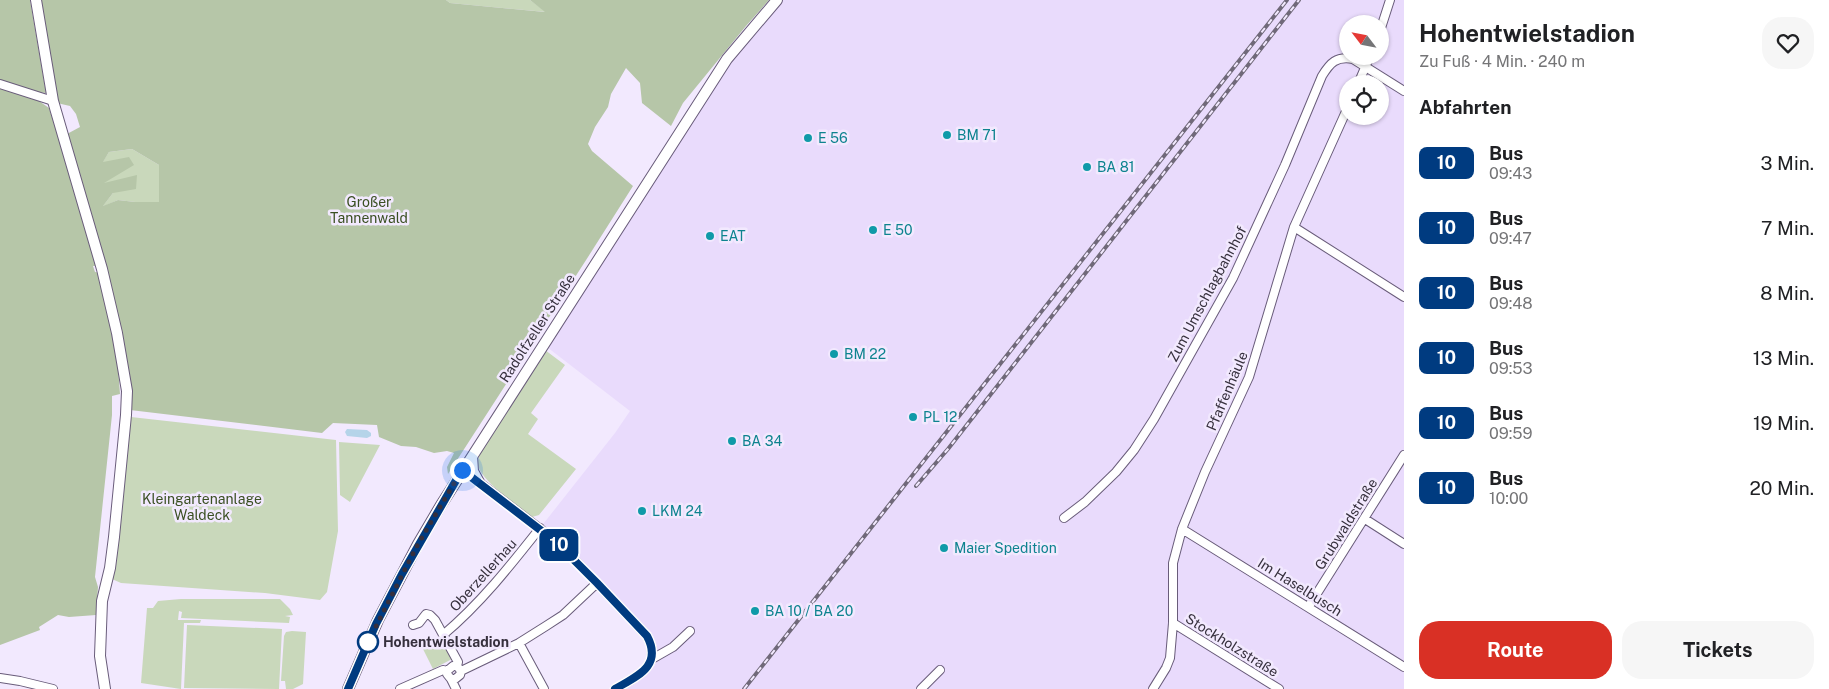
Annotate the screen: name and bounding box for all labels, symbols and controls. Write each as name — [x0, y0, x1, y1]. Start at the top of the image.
north arrow — [1339, 15, 1389, 65]
map controls — [1339, 15, 1389, 125]
button: heart — [1762, 17, 1814, 69]
text: Hohentwielstadion — [1419, 19, 1635, 47]
text: Zu Fuß · 4 Min. · 240 m — [1419, 52, 1585, 71]
button: locate — [1339, 75, 1389, 125]
text: Abfahrten — [1419, 96, 1511, 118]
place label: BM 71 — [957, 127, 997, 143]
marker: BM 71 — [941, 129, 953, 141]
place label: E 56 — [818, 130, 848, 146]
marker: E 56 — [802, 132, 814, 144]
text: Bus — [1489, 142, 1523, 164]
text: 10 — [1437, 152, 1456, 173]
text: 3 Min. — [1761, 152, 1814, 174]
place label: BA 81 — [1097, 159, 1134, 175]
marker: BA 81 — [1081, 161, 1093, 173]
text: 09:43 — [1489, 164, 1532, 183]
park label: Großer Tannenwald — [330, 194, 408, 226]
text: Bus — [1489, 207, 1523, 229]
text: 10 — [1437, 217, 1456, 238]
text: 7 Min. — [1761, 217, 1814, 239]
place label: E 50 — [883, 222, 913, 238]
street label: Zum Umschlagbahnhof — [1164, 223, 1250, 364]
marker: E 50 — [867, 224, 879, 236]
place label: EAT — [720, 228, 746, 244]
text: 09:47 — [1489, 229, 1532, 248]
marker: EAT — [704, 230, 716, 242]
street label: Radolfzeller Straße — [496, 271, 578, 385]
text: Bus — [1489, 272, 1523, 294]
text: 10 — [1437, 282, 1456, 303]
text: 8 Min. — [1760, 282, 1814, 304]
text: 09:48 — [1489, 294, 1533, 313]
text: Bus — [1489, 337, 1523, 359]
place label: BM 22 — [844, 346, 886, 362]
text: 10 — [1437, 347, 1456, 368]
text: 13 Min. — [1753, 347, 1814, 369]
marker: BM 22 — [828, 348, 840, 360]
street label: Pfaffenhäule — [1203, 349, 1251, 433]
text: 09:53 — [1489, 359, 1533, 378]
text: Bus — [1489, 402, 1523, 424]
place label: PL 12 — [923, 409, 957, 425]
marker: PL 12 — [907, 411, 919, 423]
text: 10 — [1437, 412, 1456, 433]
text: 19 Min. — [1753, 412, 1814, 434]
text: 09:59 — [1489, 424, 1533, 443]
place label: BA 34 — [742, 433, 782, 449]
marker: BA 34 — [726, 435, 738, 447]
your location — [450, 458, 475, 483]
text: Bus — [1489, 467, 1523, 489]
street label: Grubwaldstraße — [1312, 475, 1380, 573]
text: 10 — [1437, 477, 1456, 498]
text: 20 Min. — [1750, 477, 1814, 499]
text: 10:00 — [1489, 489, 1528, 508]
park label: Kleingartenanlage Waldeck — [142, 491, 262, 523]
place label: LKM 24 — [652, 503, 703, 519]
marker: LKM 24 — [636, 505, 648, 517]
line badge: 10 — [536, 529, 582, 561]
text: 10 — [549, 534, 569, 555]
street label: Oberzellerhau — [446, 536, 520, 614]
place label: Maier Spedition — [954, 540, 1057, 556]
marker: Maier Spedition — [938, 542, 950, 554]
street label: Im Haselbusch — [1255, 555, 1345, 619]
place label: BA 10 / BA 20 — [765, 603, 853, 619]
marker: BA 10 / BA 20 — [749, 605, 761, 617]
street label: Stockholzstraße — [1183, 610, 1281, 680]
button: Route — [1419, 621, 1612, 679]
button: Tickets — [1622, 621, 1814, 679]
marker: Hohentwielstadion — [357, 631, 379, 653]
place label: Hohentwielstadion — [383, 634, 509, 650]

